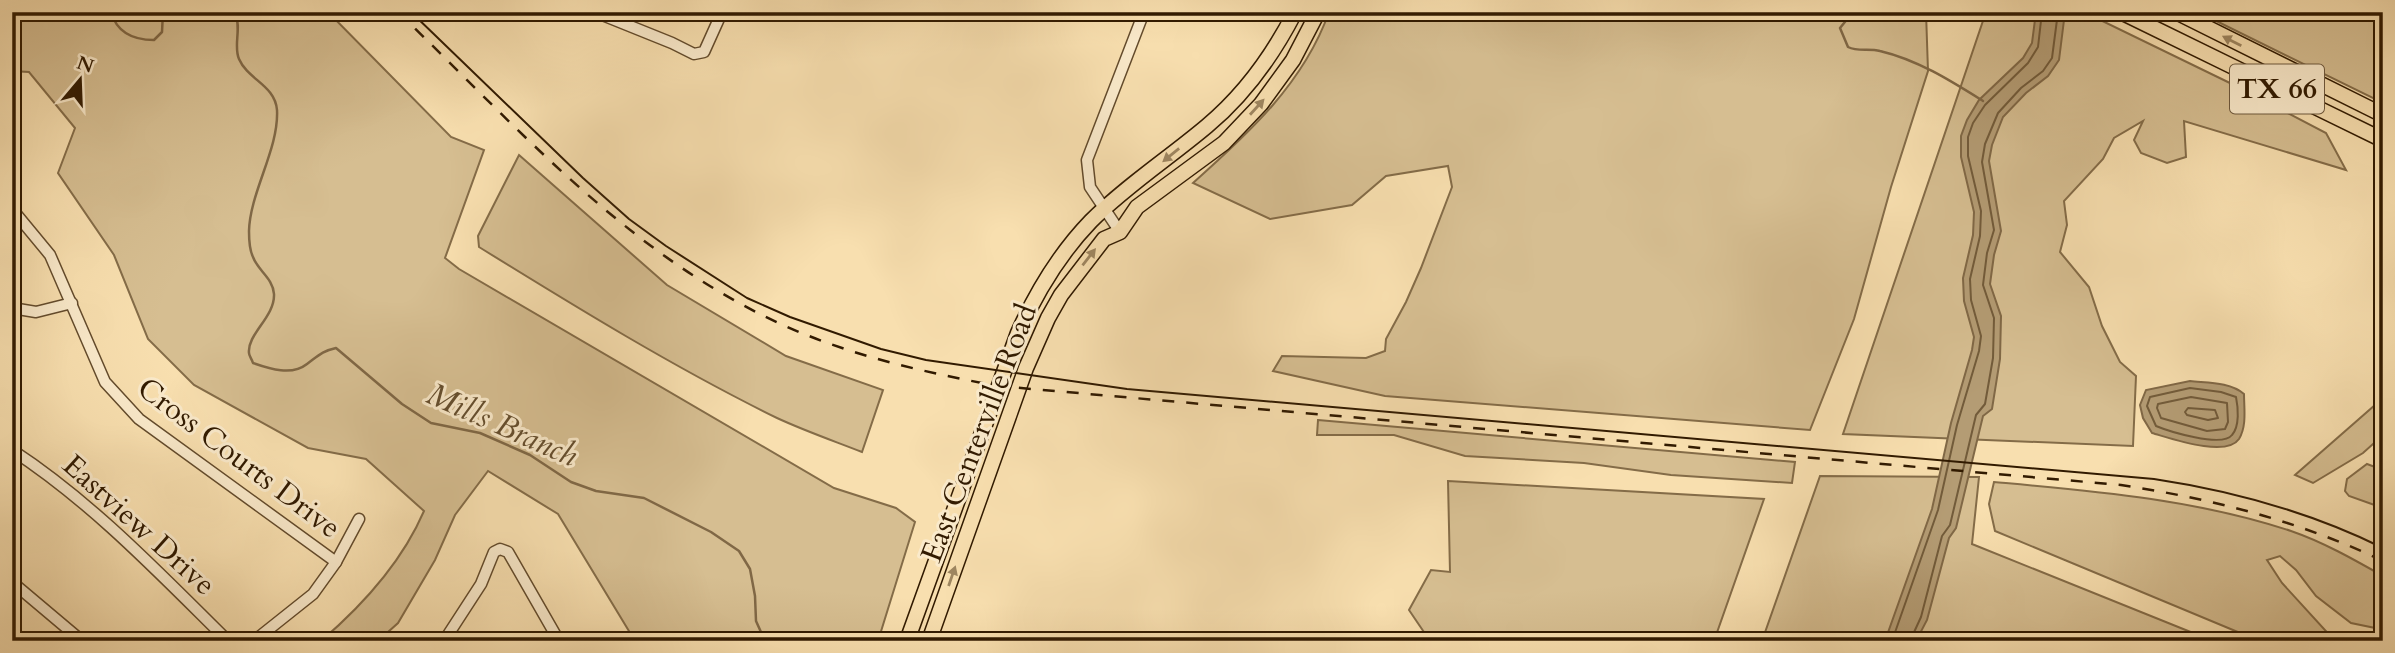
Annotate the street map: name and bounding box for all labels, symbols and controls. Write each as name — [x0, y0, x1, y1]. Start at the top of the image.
one-way arrow — [2222, 35, 2242, 46]
north arrow — [46, 46, 116, 116]
text: N — [73, 50, 98, 80]
road number: TX 66 — [2230, 64, 2324, 114]
one-way arrow — [1249, 98, 1265, 116]
one-way arrow — [1163, 147, 1180, 162]
one-way arrow — [1082, 248, 1097, 266]
street label: East Centerville Road — [911, 298, 1047, 568]
street label: Cross Courts Drive — [129, 368, 349, 548]
water label: Mills Branch — [420, 372, 584, 478]
street label: Eastview Drive — [54, 445, 224, 605]
one-way arrow — [947, 566, 958, 587]

